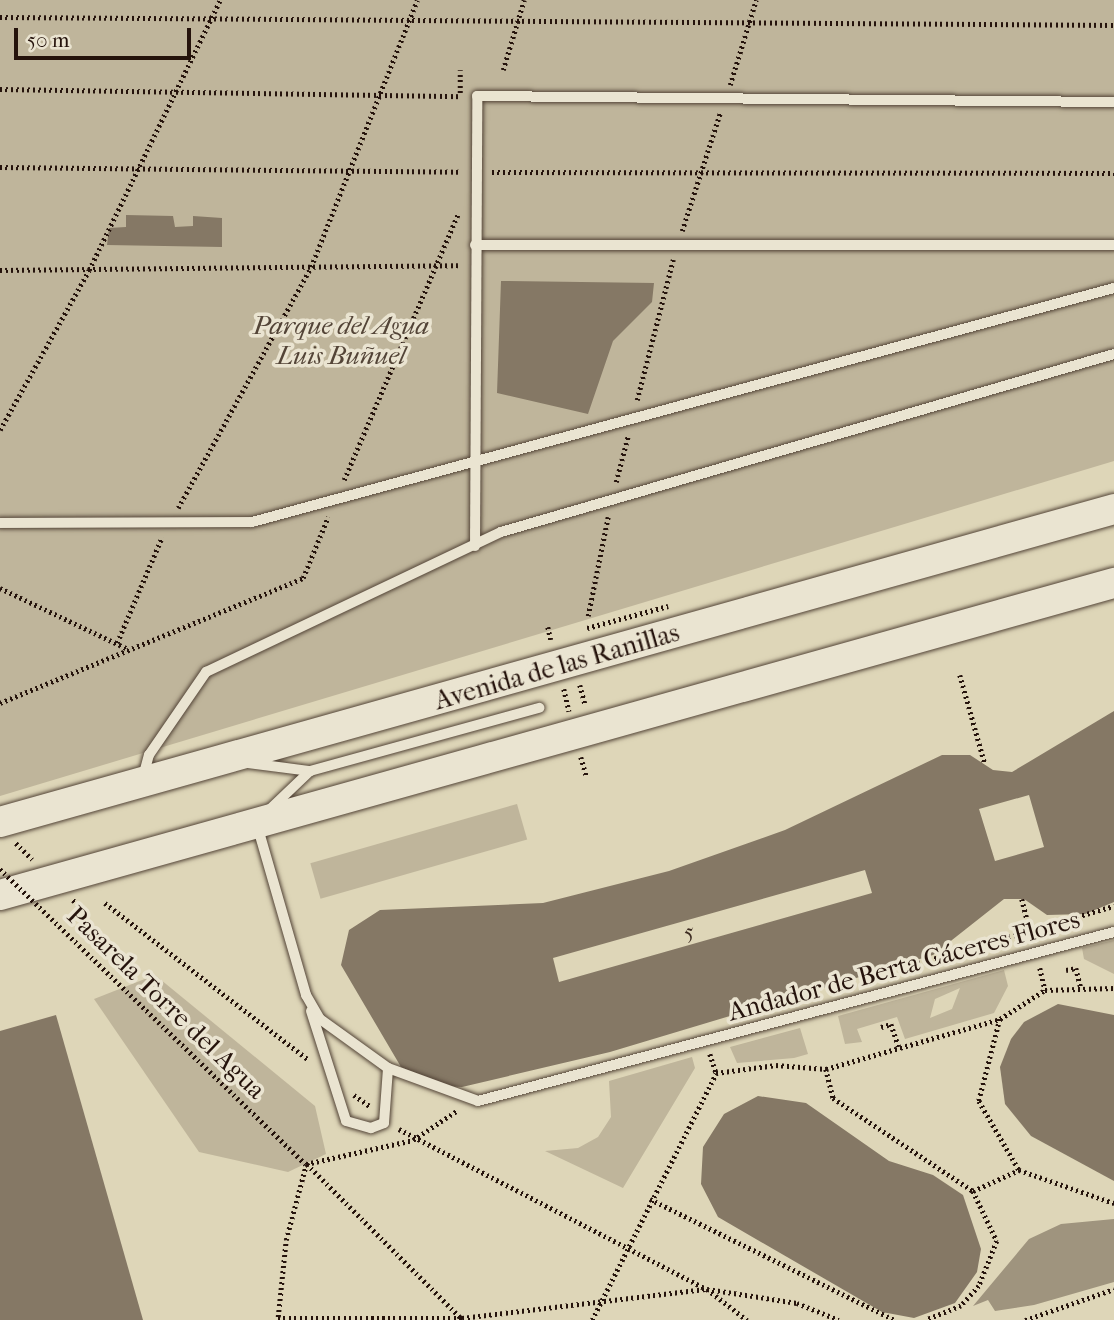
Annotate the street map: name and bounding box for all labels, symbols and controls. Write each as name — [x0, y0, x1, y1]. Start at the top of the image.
scale bar — [18, 14, 194, 58]
text: 50 m — [27, 28, 70, 52]
park label: Parque del Agua Luis Buñuel — [253, 310, 429, 372]
street label: Avenida de las Ranillas — [431, 617, 683, 717]
street label: Pasarela Torre del Agua — [60, 900, 272, 1106]
street label: Andador de Berta Cáceres Flores — [725, 904, 1083, 1028]
house number: 5 — [684, 918, 694, 946]

